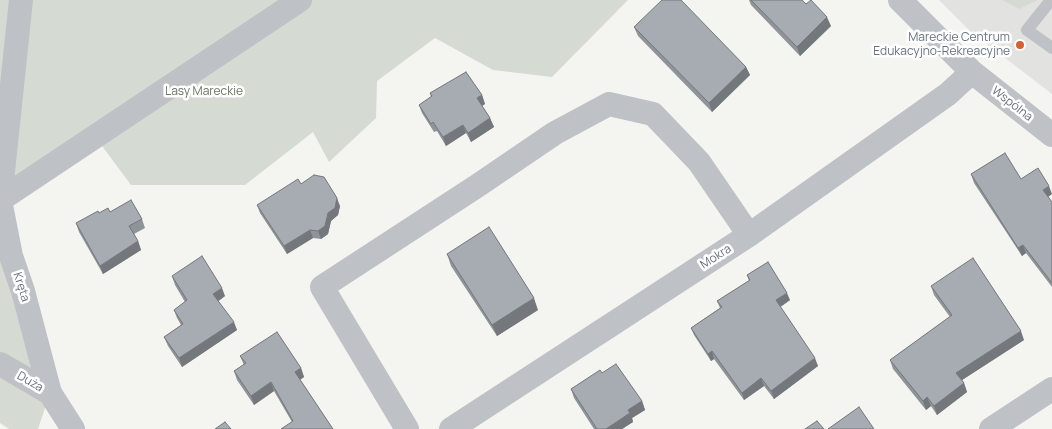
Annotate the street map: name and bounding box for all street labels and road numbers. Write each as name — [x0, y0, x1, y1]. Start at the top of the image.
street label: Wspólna — [989, 84, 1035, 124]
street label: Mokra — [698, 242, 734, 272]
street label: Kręta — [10, 271, 32, 303]
street label: Duża — [14, 369, 46, 395]

